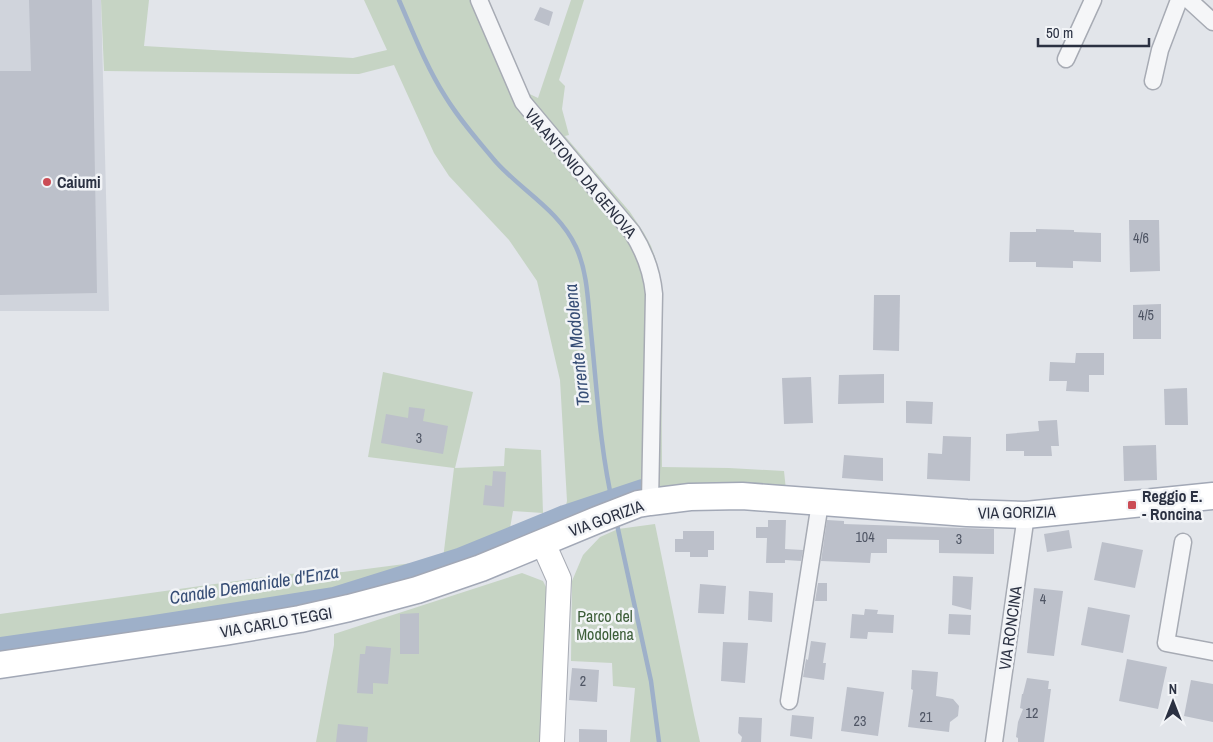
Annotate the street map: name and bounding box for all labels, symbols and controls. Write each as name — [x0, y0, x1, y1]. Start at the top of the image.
scale bar — [1038, 15, 1149, 47]
text: 50 m — [1046, 22, 1073, 43]
street label: VIA ANTONIO DA GENOVA — [520, 104, 642, 243]
place label: Caiumi — [57, 171, 101, 193]
marker: Caiumi — [41, 176, 53, 188]
house number: 4/6 — [1133, 229, 1149, 247]
water label: Torrente Modolena — [558, 283, 595, 407]
house number: 4/5 — [1138, 306, 1154, 324]
house number: 3 — [416, 429, 422, 447]
place label: Reggio E. - Roncina — [1142, 485, 1203, 525]
street label: VIA GORIZIA — [566, 494, 647, 542]
marker: Reggio E. - Roncina — [1126, 499, 1138, 511]
street label: VIA GORIZIA — [978, 500, 1056, 524]
house number: 104 — [855, 528, 875, 546]
house number: 3 — [956, 530, 962, 548]
water label: Canale Demaniale d'Enza — [168, 559, 340, 610]
street label: VIA RONCINA — [993, 584, 1027, 671]
house number: 4 — [1040, 590, 1047, 608]
street label: VIA CARLO TEGGI — [218, 601, 334, 643]
park label: Parco del Modolena — [576, 605, 635, 645]
house number: 2 — [580, 672, 586, 690]
north arrow — [1148, 677, 1198, 727]
text: N — [1169, 680, 1177, 698]
house number: 12 — [1026, 704, 1038, 722]
house number: 21 — [920, 708, 933, 726]
house number: 23 — [854, 712, 866, 730]

